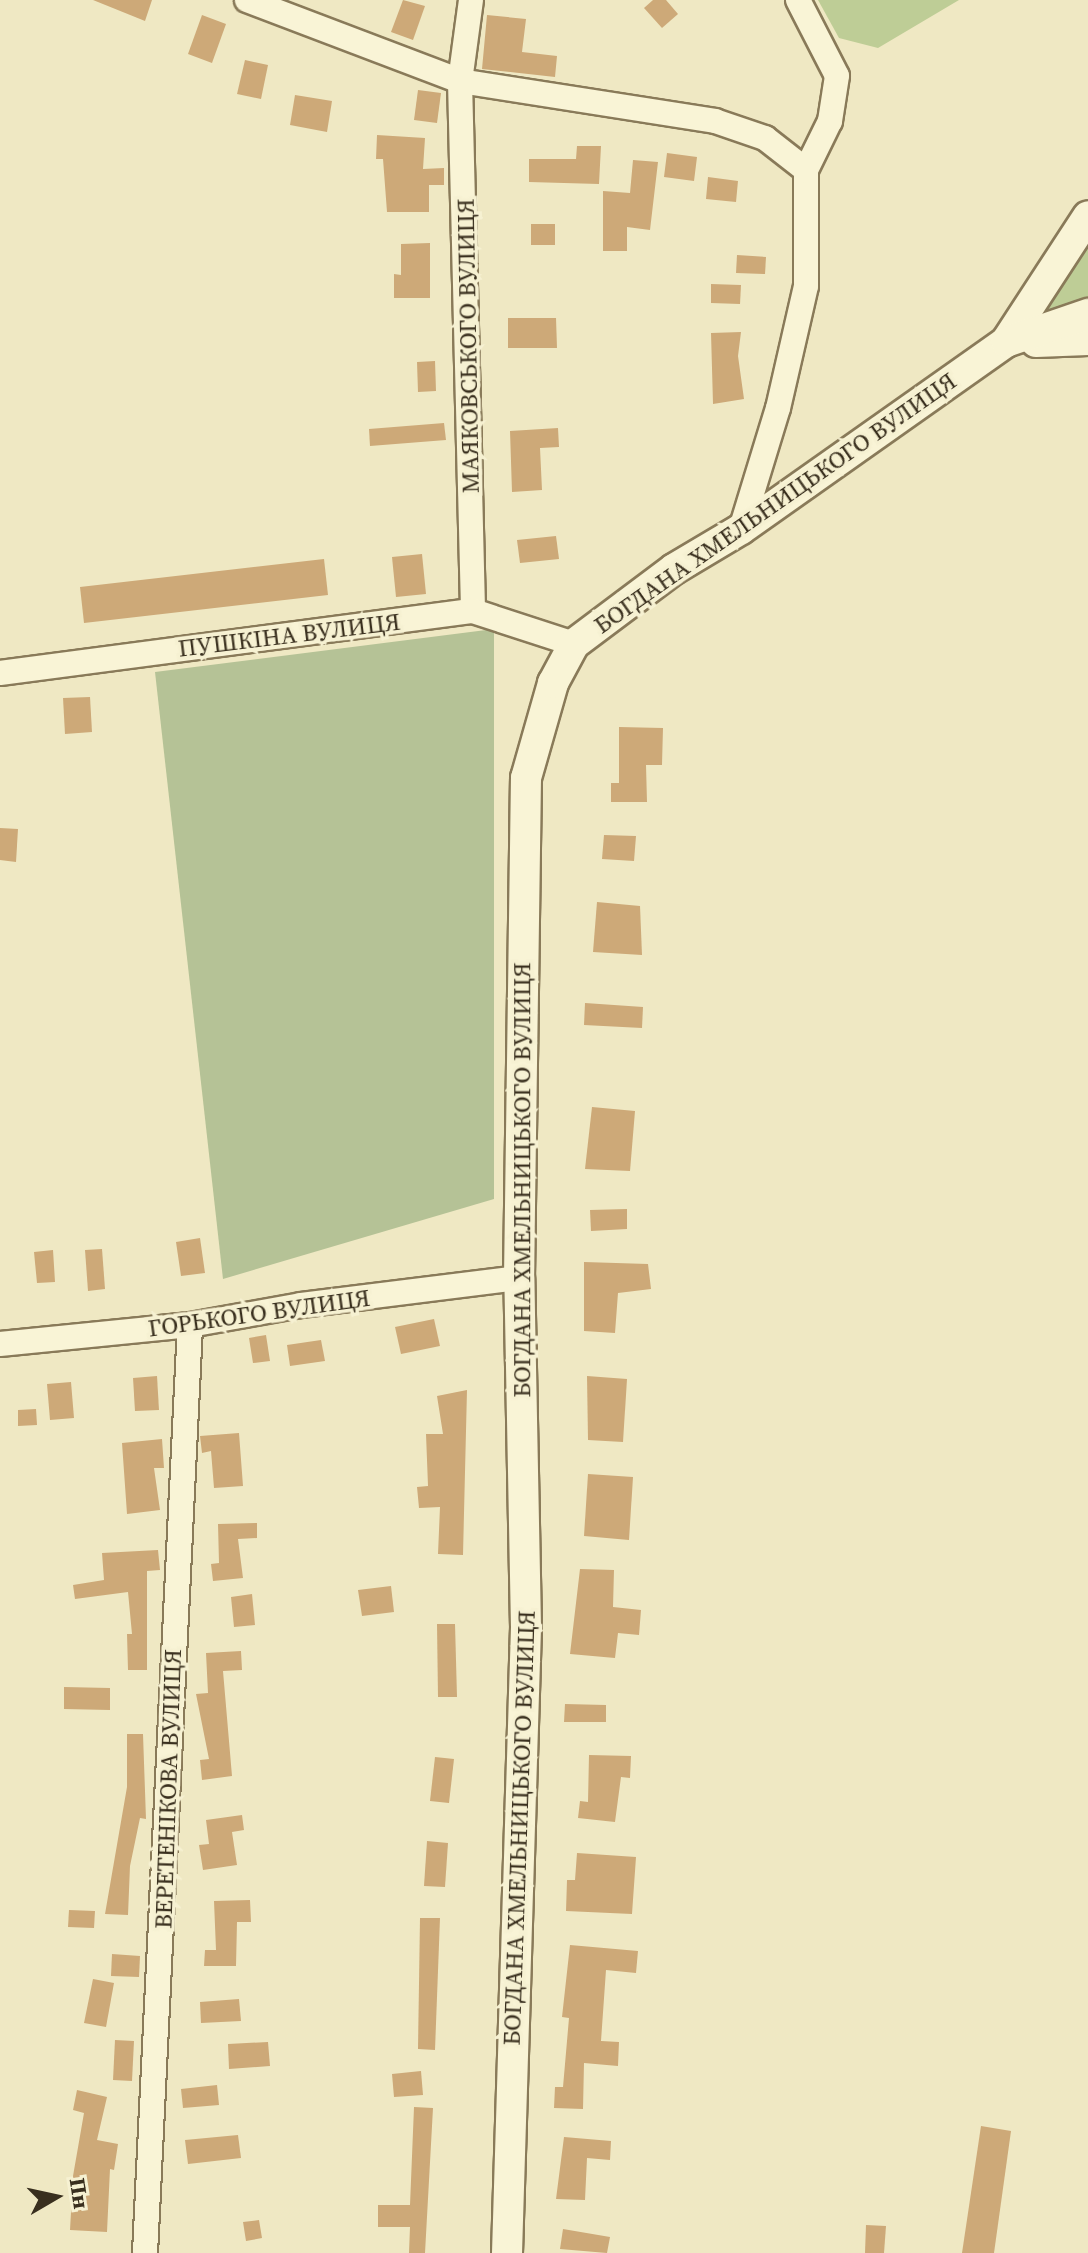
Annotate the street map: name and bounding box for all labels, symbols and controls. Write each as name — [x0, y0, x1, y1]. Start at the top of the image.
street label: МАЯКОВСЬКОГО ВУЛИЦЯ — [451, 198, 485, 494]
street label: БОГДАНА ХМЕЛЬНИЦЬКОГО ВУЛИЦЯ — [589, 366, 961, 640]
street label: ПУШКІНА ВУЛИЦЯ — [176, 607, 402, 663]
street label: БОГДАНА ХМЕЛЬНИЦЬКОГО ВУЛИЦЯ — [508, 962, 536, 1398]
street label: ГОРЬКОГО ВУЛИЦЯ — [146, 1283, 372, 1343]
street label: БОГДАНА ХМЕЛЬНИЦЬКОГО ВУЛИЦЯ — [497, 1610, 541, 2046]
street label: ВЕРЕТЕНІКОВА ВУЛИЦЯ — [149, 1649, 187, 1929]
north arrow — [16, 2157, 96, 2237]
text: Пн — [62, 2176, 97, 2211]

